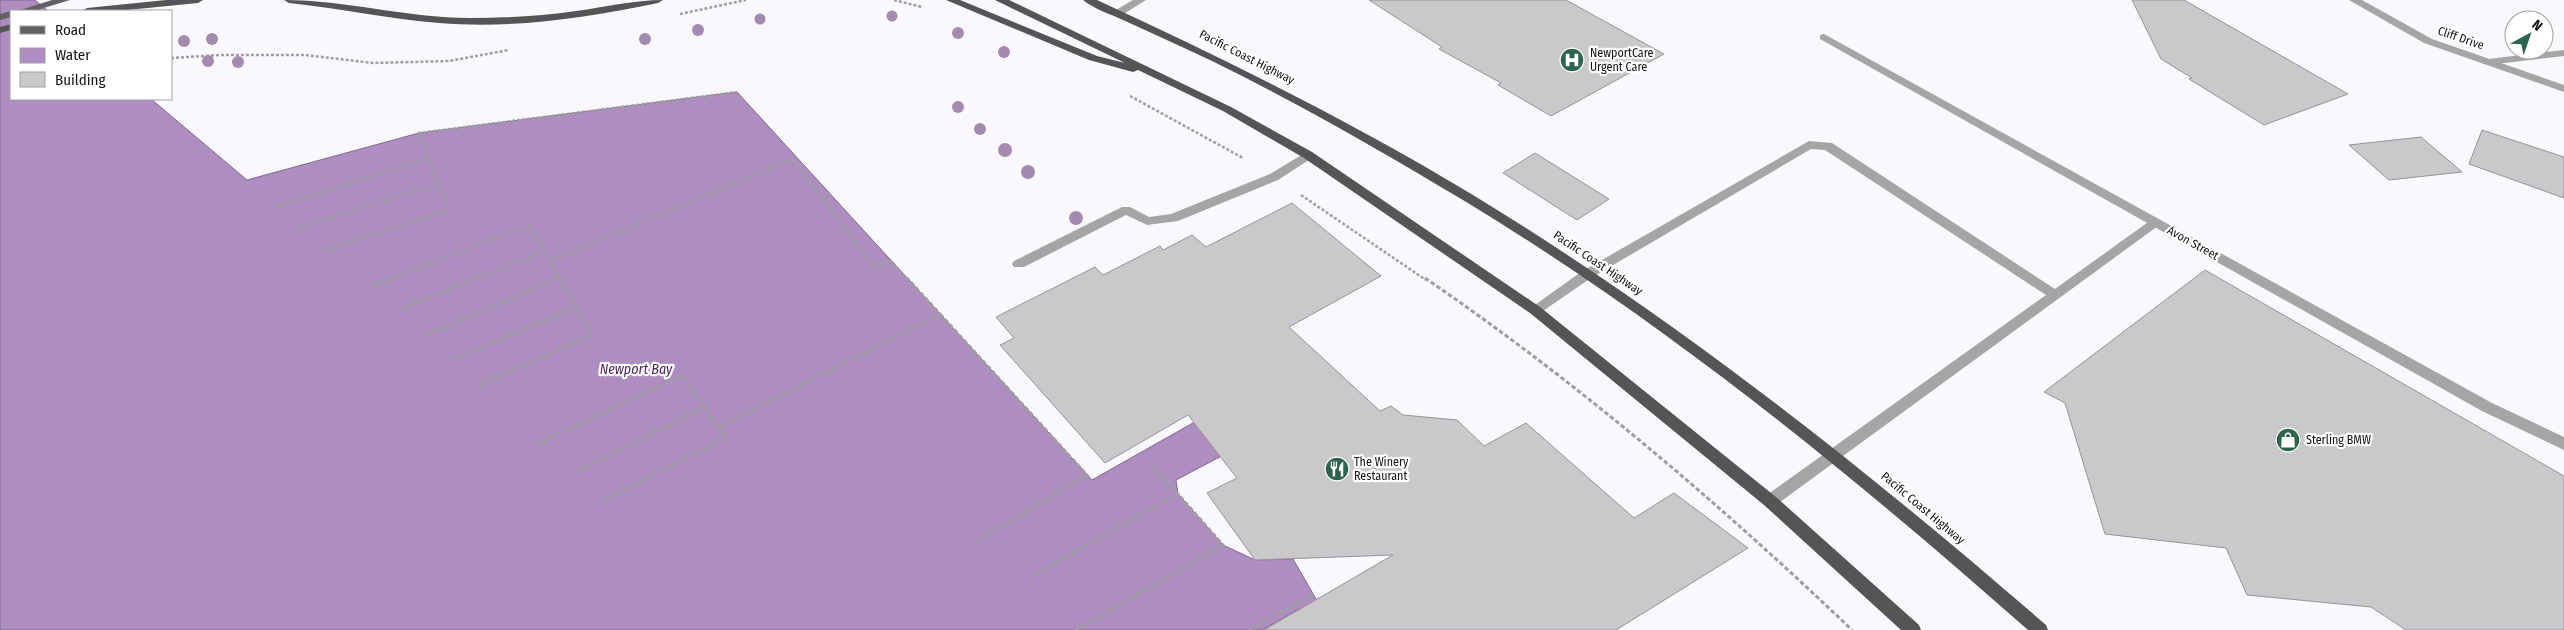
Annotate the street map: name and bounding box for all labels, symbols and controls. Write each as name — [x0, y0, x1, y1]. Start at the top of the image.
legend — [10, 10, 172, 100]
north arrow — [2504, 10, 2554, 60]
text: N — [2528, 16, 2546, 35]
text: Road — [55, 21, 86, 39]
street label: Cliff Drive — [2436, 24, 2486, 52]
street label: Pacific Coast Highway — [1197, 27, 1297, 87]
text: Water — [55, 46, 91, 64]
place label: NewportCare Urgent Care — [1590, 46, 1654, 74]
hospital icon: NewportCare Urgent Care — [1559, 47, 1585, 73]
text: Building — [55, 71, 106, 89]
street label: Avon Street — [2165, 223, 2221, 263]
street label: Pacific Coast Highway — [1551, 228, 1646, 298]
water label: Newport Bay — [600, 361, 673, 378]
shop icon: Sterling BMW — [2275, 427, 2301, 453]
place label: Sterling BMW — [2306, 433, 2371, 447]
place label: The Winery Restaurant — [1354, 455, 1409, 483]
restaurant icon: The Winery Restaurant — [1324, 456, 1350, 482]
street label: Pacific Coast Highway — [1878, 469, 1968, 547]

